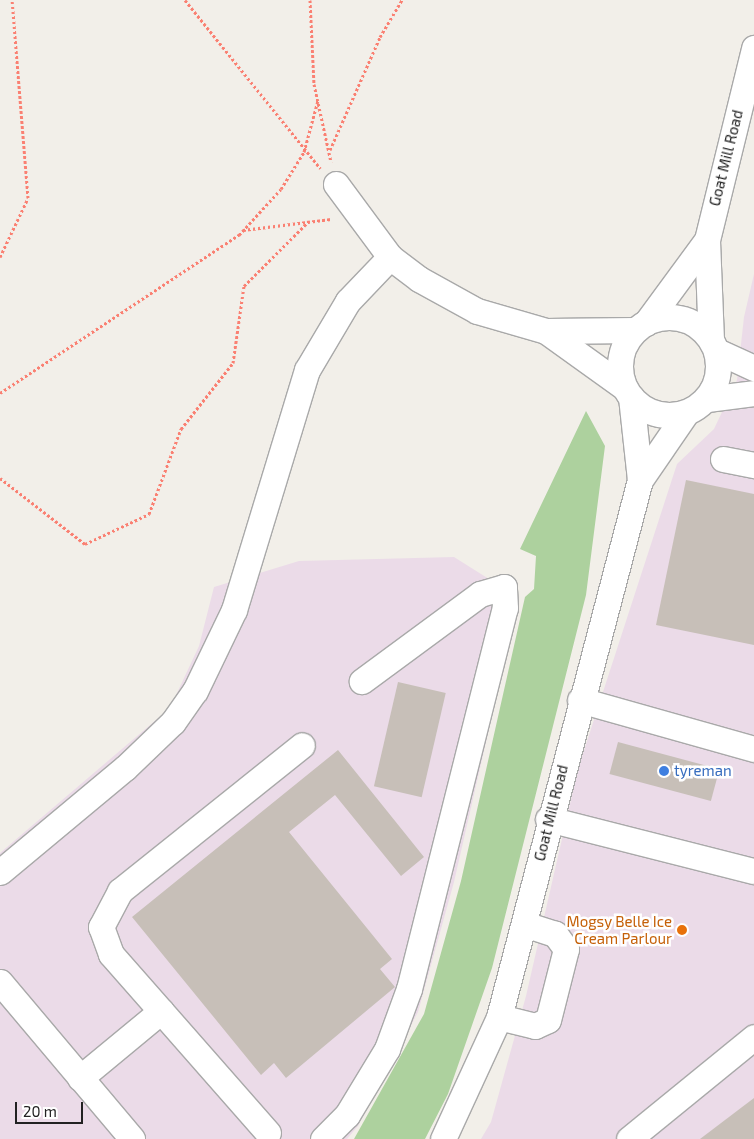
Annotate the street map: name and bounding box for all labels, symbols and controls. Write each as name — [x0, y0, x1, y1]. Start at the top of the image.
street label: Goat Mill Road — [705, 108, 747, 208]
place label: tyreman — [674, 762, 732, 780]
street label: Goat Mill Road — [530, 763, 572, 863]
marker: tyreman — [658, 765, 670, 777]
place label: Mogsy Belle Ice Cream Parlour — [566, 912, 672, 947]
marker: Mogsy Belle Ice Cream Parlour — [676, 924, 688, 936]
scale bar — [18, 1092, 85, 1124]
text: 20 m — [23, 1102, 57, 1120]

